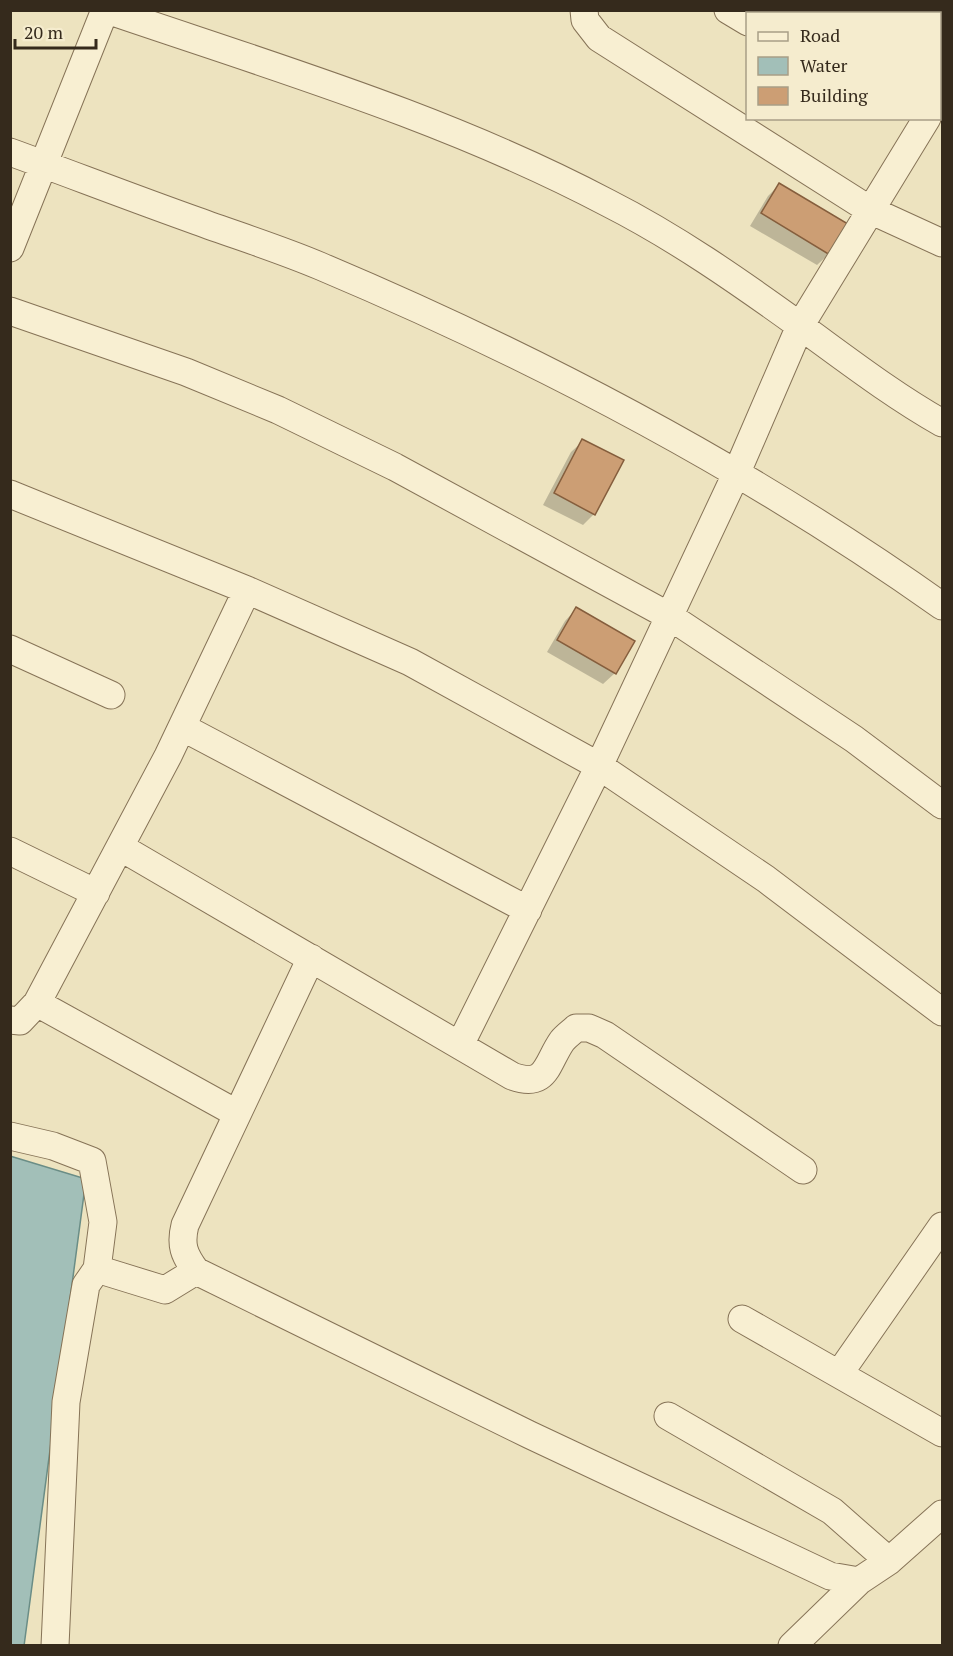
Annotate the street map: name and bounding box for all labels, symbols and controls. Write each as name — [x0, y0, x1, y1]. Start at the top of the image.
scale bar — [15, 12, 96, 50]
legend — [746, 12, 941, 120]
text: 20 m — [24, 20, 64, 44]
text: Road — [800, 23, 840, 47]
text: Water — [800, 53, 847, 77]
text: Building — [800, 83, 868, 107]

